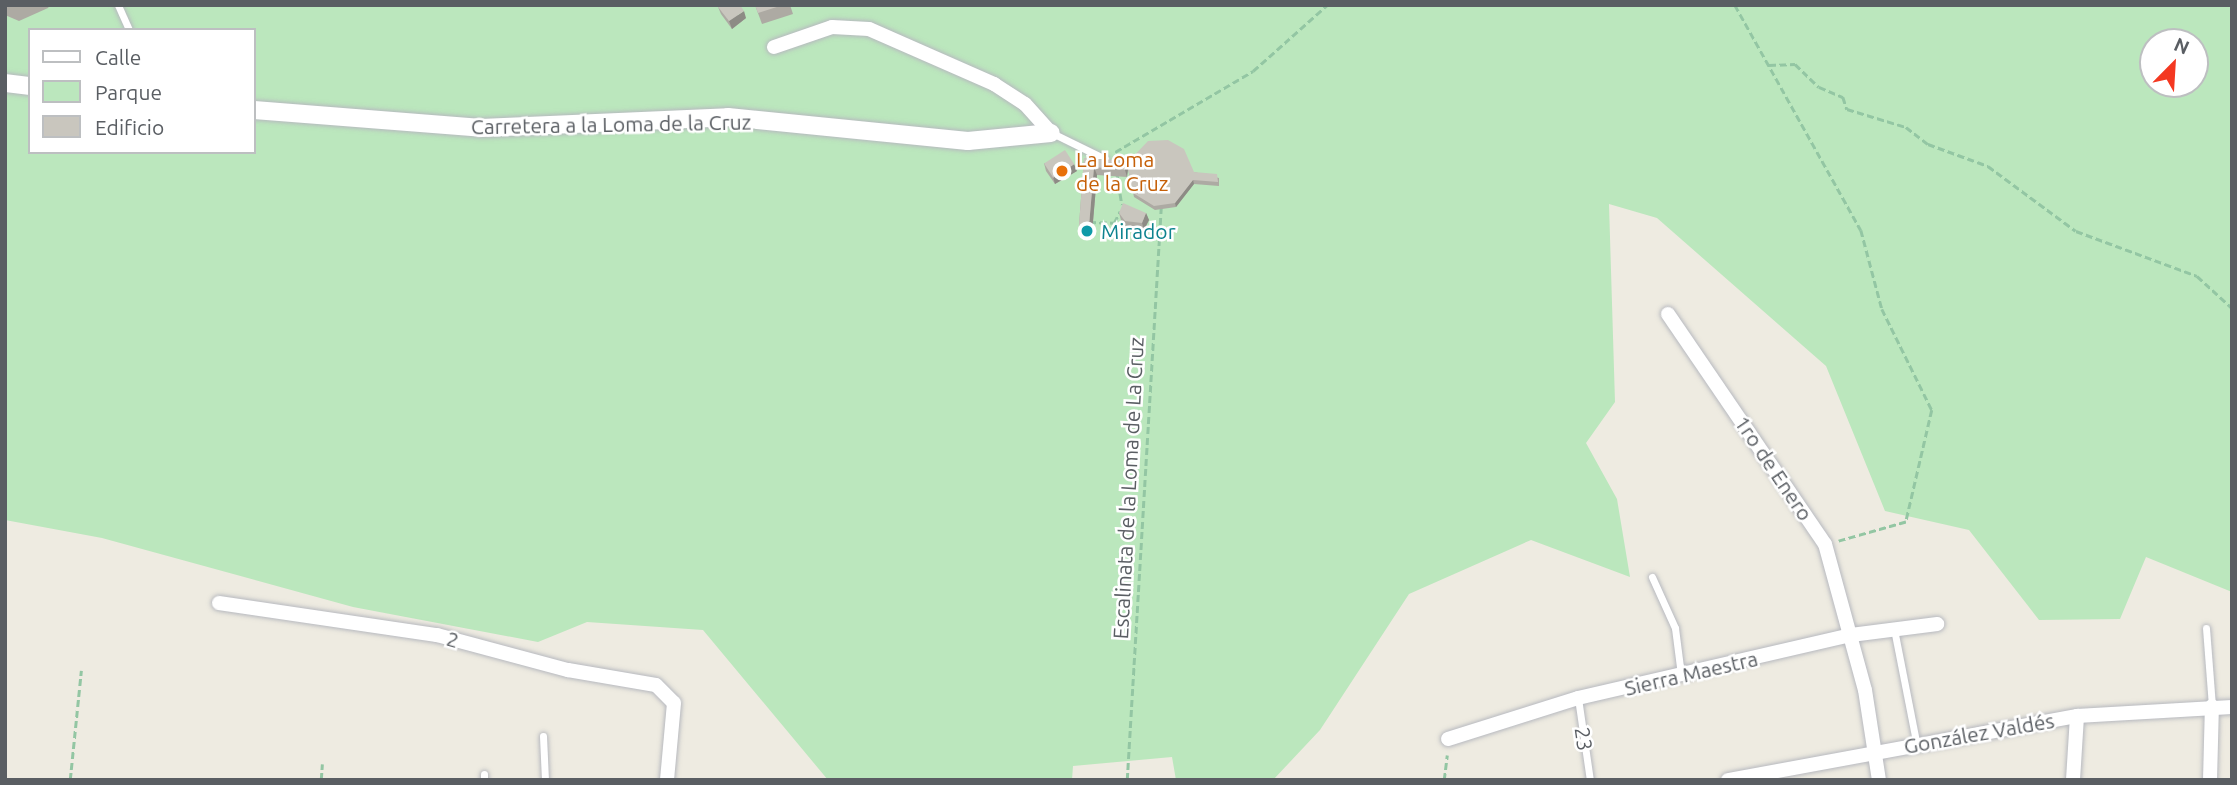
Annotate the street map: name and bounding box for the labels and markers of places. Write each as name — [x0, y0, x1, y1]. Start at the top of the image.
place label: La Loma de la Cruz — [1076, 146, 1168, 196]
marker: La Loma de la Cruz — [1054, 163, 1070, 179]
place label: Mirador — [1101, 218, 1176, 244]
marker: Mirador — [1079, 223, 1095, 239]

